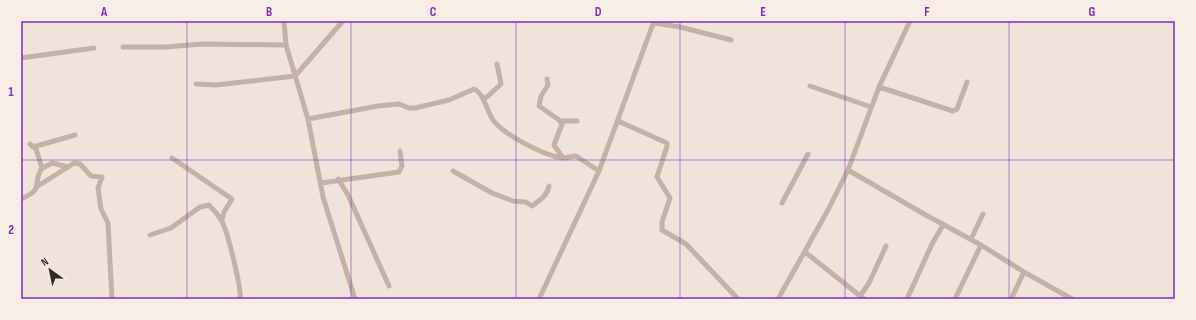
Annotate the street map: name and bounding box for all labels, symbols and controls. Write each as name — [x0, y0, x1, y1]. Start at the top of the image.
text: A — [100, 4, 108, 20]
text: B — [266, 4, 272, 20]
text: C — [430, 4, 437, 20]
text: D — [595, 4, 602, 20]
text: E — [760, 4, 766, 20]
text: F — [924, 4, 930, 20]
text: G — [1089, 4, 1096, 20]
text: 1 — [8, 84, 14, 100]
text: 2 — [8, 222, 14, 238]
north arrow — [30, 250, 70, 290]
text: N — [39, 255, 51, 269]

